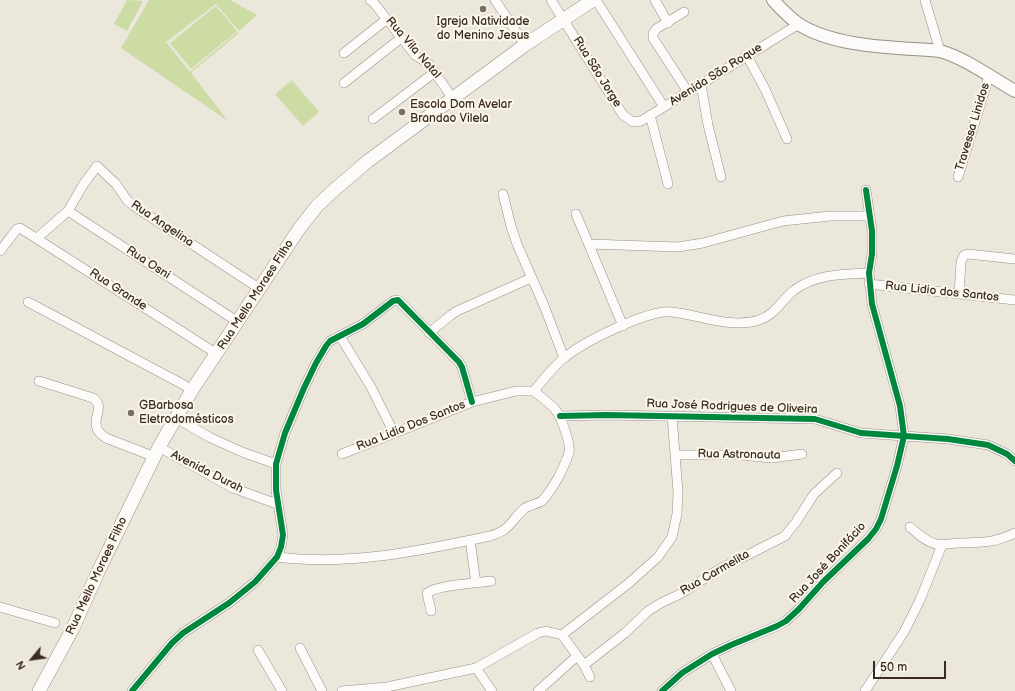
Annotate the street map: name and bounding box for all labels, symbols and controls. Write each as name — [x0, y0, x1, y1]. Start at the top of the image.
marker: Igreja Natividade do Menino Jesus — [478, 4, 488, 14]
street label: Rua Vila Natal — [382, 14, 444, 82]
place label: Igreja Natividade do Menino Jesus — [437, 15, 529, 43]
street label: Rua São Jorge — [570, 34, 624, 110]
street label: Avenida São Roque — [667, 41, 765, 109]
street label: Travessa Linidos — [953, 81, 993, 173]
place label: Escola Dom Avelar Brandao Vilela — [410, 98, 512, 126]
marker: Escola Dom Avelar Brandao Vilela — [397, 107, 407, 117]
street label: Rua Angelina — [128, 198, 196, 250]
street label: Rua Mello Moraes Filho — [215, 237, 297, 353]
street label: Rua Osni — [123, 243, 173, 283]
street label: Rua Grande — [86, 266, 150, 314]
street label: Rua Lidio dos Santos — [884, 279, 1000, 305]
street label: Rua José Rodrigues de Oliveira — [646, 397, 818, 417]
street label: Rua Lidio Dos Santos — [354, 398, 468, 454]
place label: GBarbosa Eletrodomésticos — [139, 399, 234, 427]
marker: GBarbosa Eletrodomésticos — [126, 408, 136, 418]
street label: Rua Astronauta — [697, 447, 781, 463]
street label: Avenida Durah — [168, 448, 246, 496]
street label: Rua Mello Moraes Filho — [63, 515, 131, 637]
street label: Rua José Bonifácio — [787, 520, 869, 606]
street label: Rua Carmelita — [678, 547, 752, 599]
north arrow — [12, 639, 52, 679]
scale bar — [875, 653, 948, 679]
text: N — [13, 658, 29, 672]
text: 50 m — [880, 660, 907, 675]

